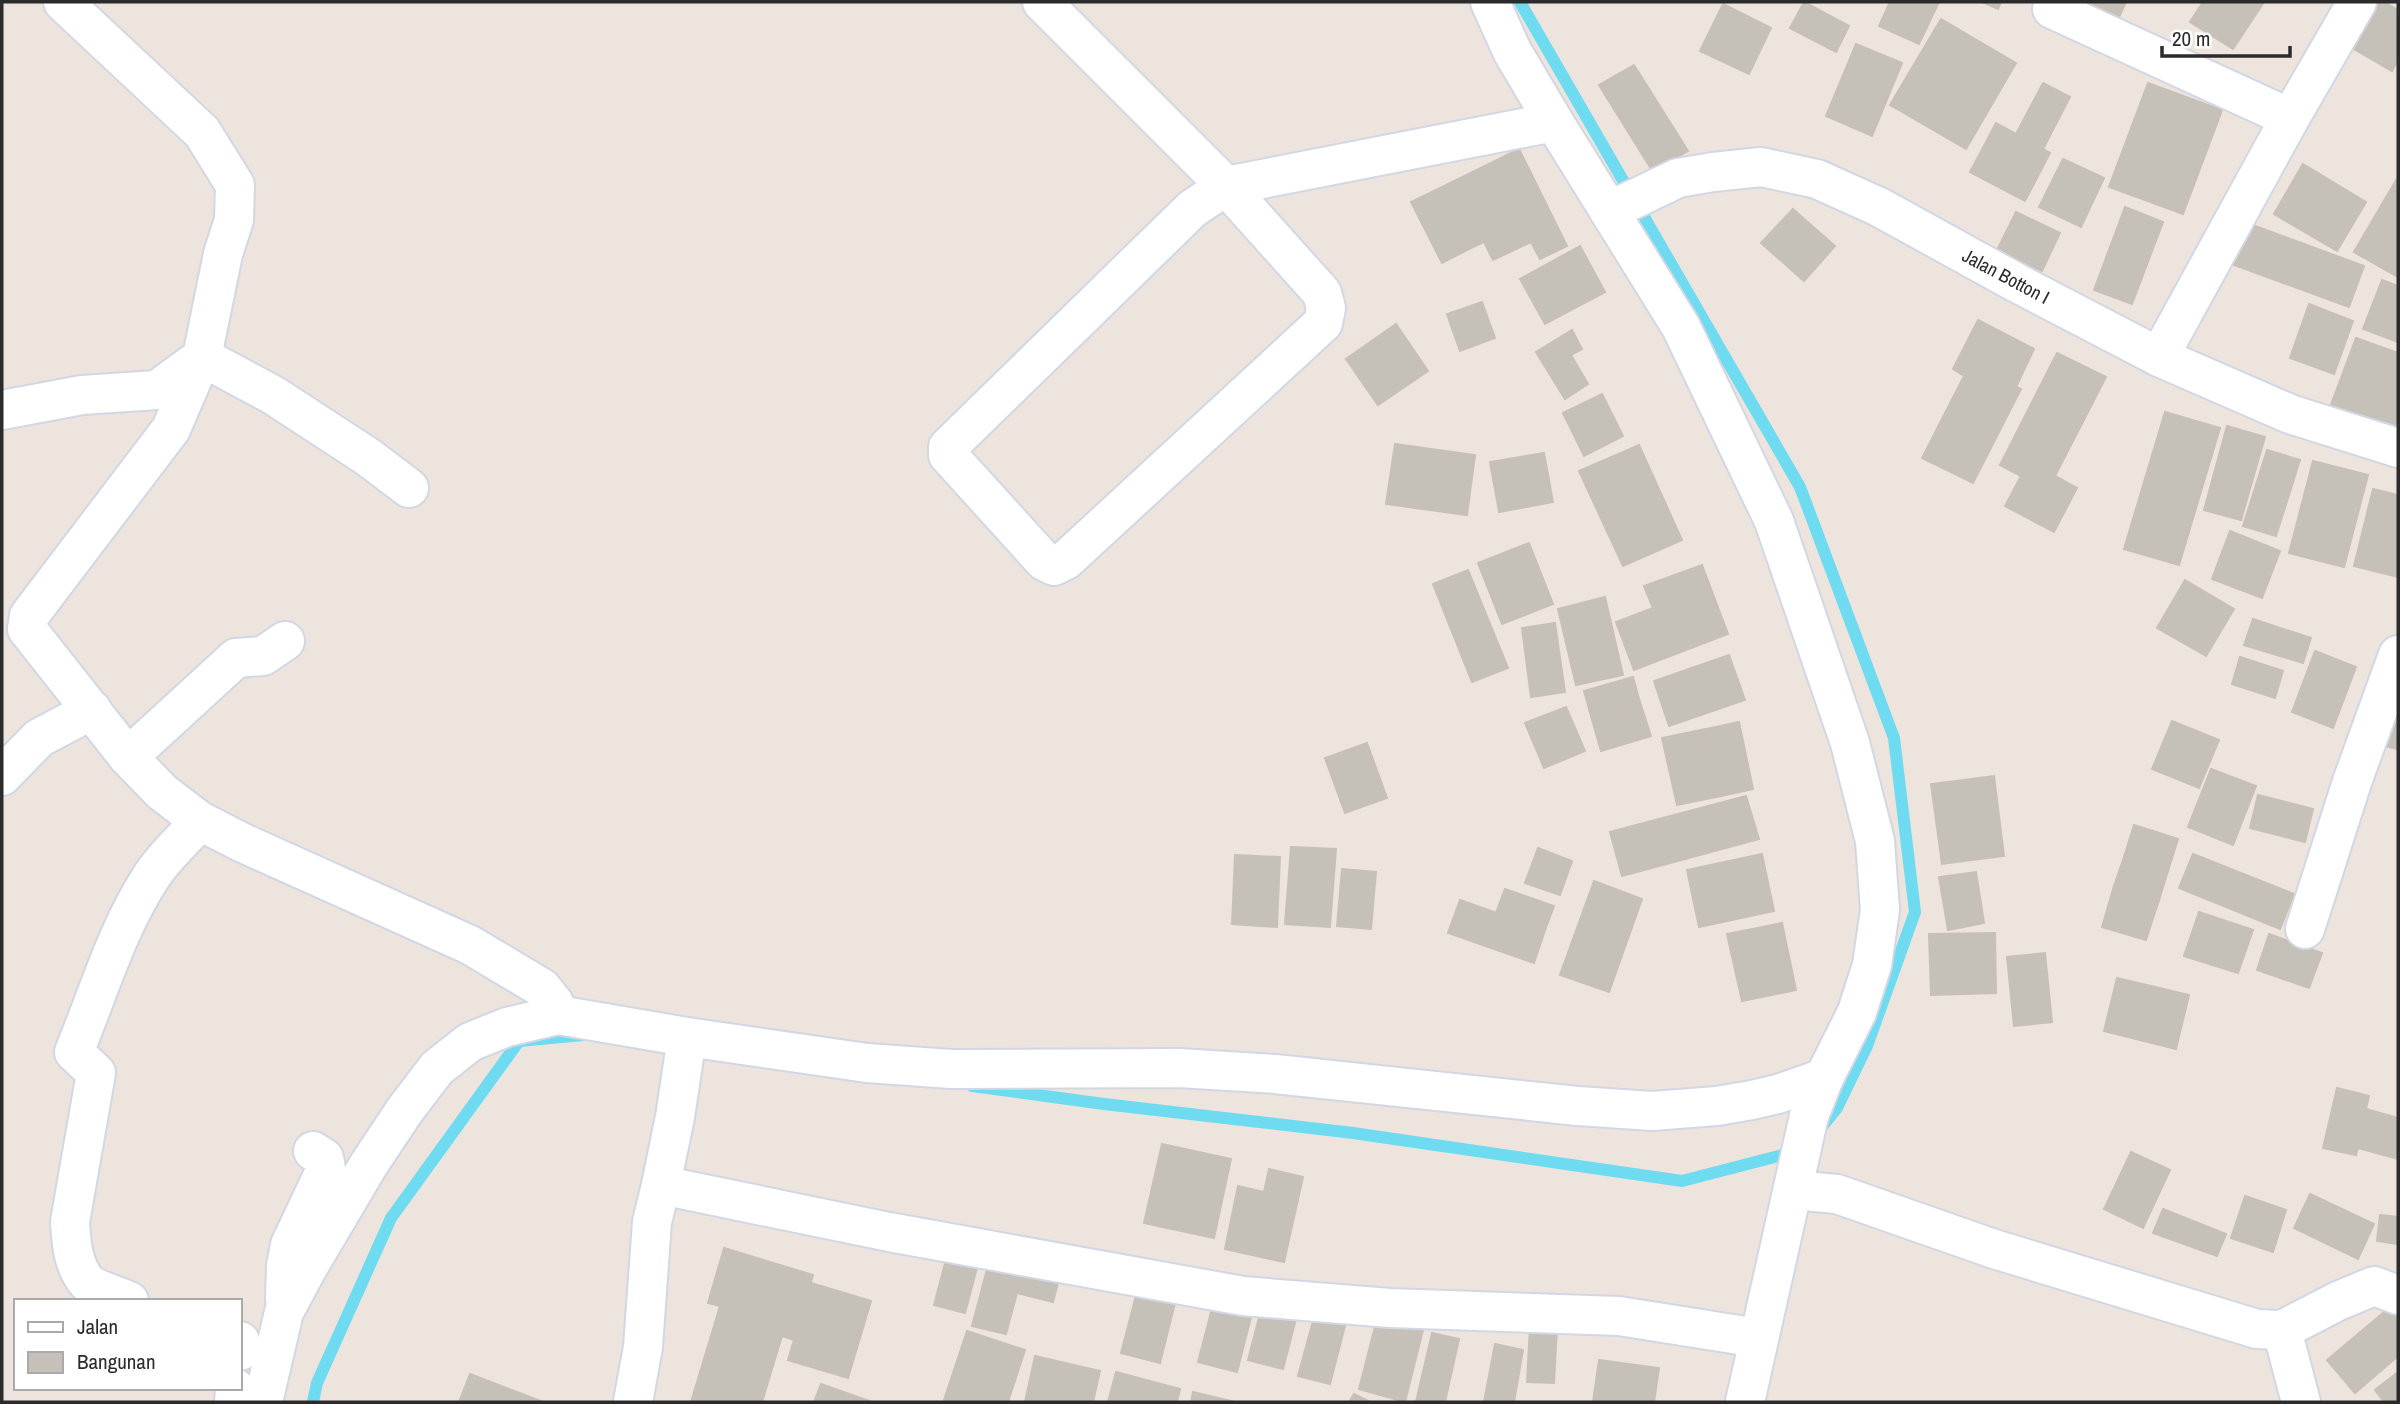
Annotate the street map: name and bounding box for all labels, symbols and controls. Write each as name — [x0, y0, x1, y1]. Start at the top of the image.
scale bar — [2162, 14, 2290, 58]
text: 20 m — [2172, 24, 2210, 53]
street label: Jalan Botton I — [1958, 242, 2054, 310]
legend — [14, 1299, 242, 1390]
text: Jalan — [77, 1312, 118, 1341]
text: Bangunan — [77, 1347, 156, 1376]

